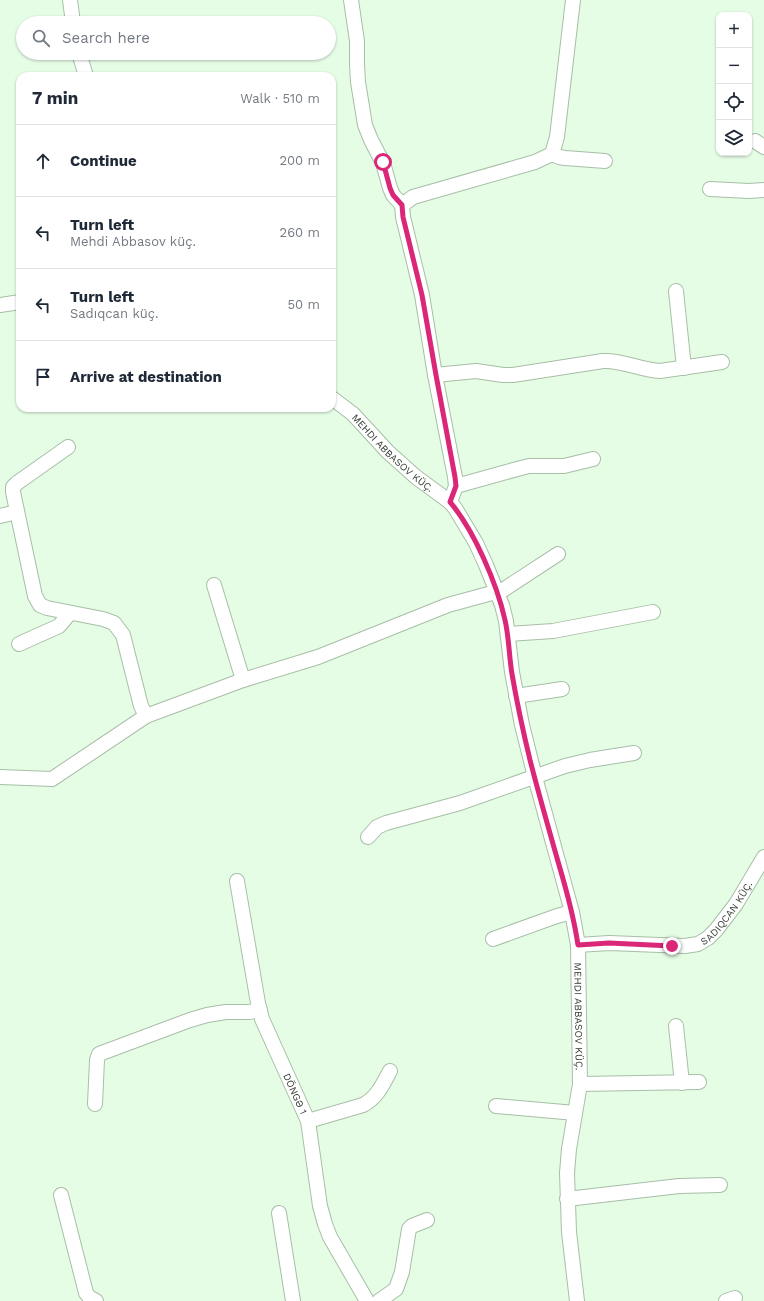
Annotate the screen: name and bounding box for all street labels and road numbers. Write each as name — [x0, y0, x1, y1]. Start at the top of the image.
street label: MEHDI ABBASOV KÜÇ. — [350, 411, 436, 494]
street label: SADIQCAN KÜÇ. — [698, 879, 754, 947]
street label: MEHDI ABBASOV KÜÇ. — [573, 962, 585, 1070]
street label: DÖNGƏ 1 — [282, 1071, 310, 1116]

